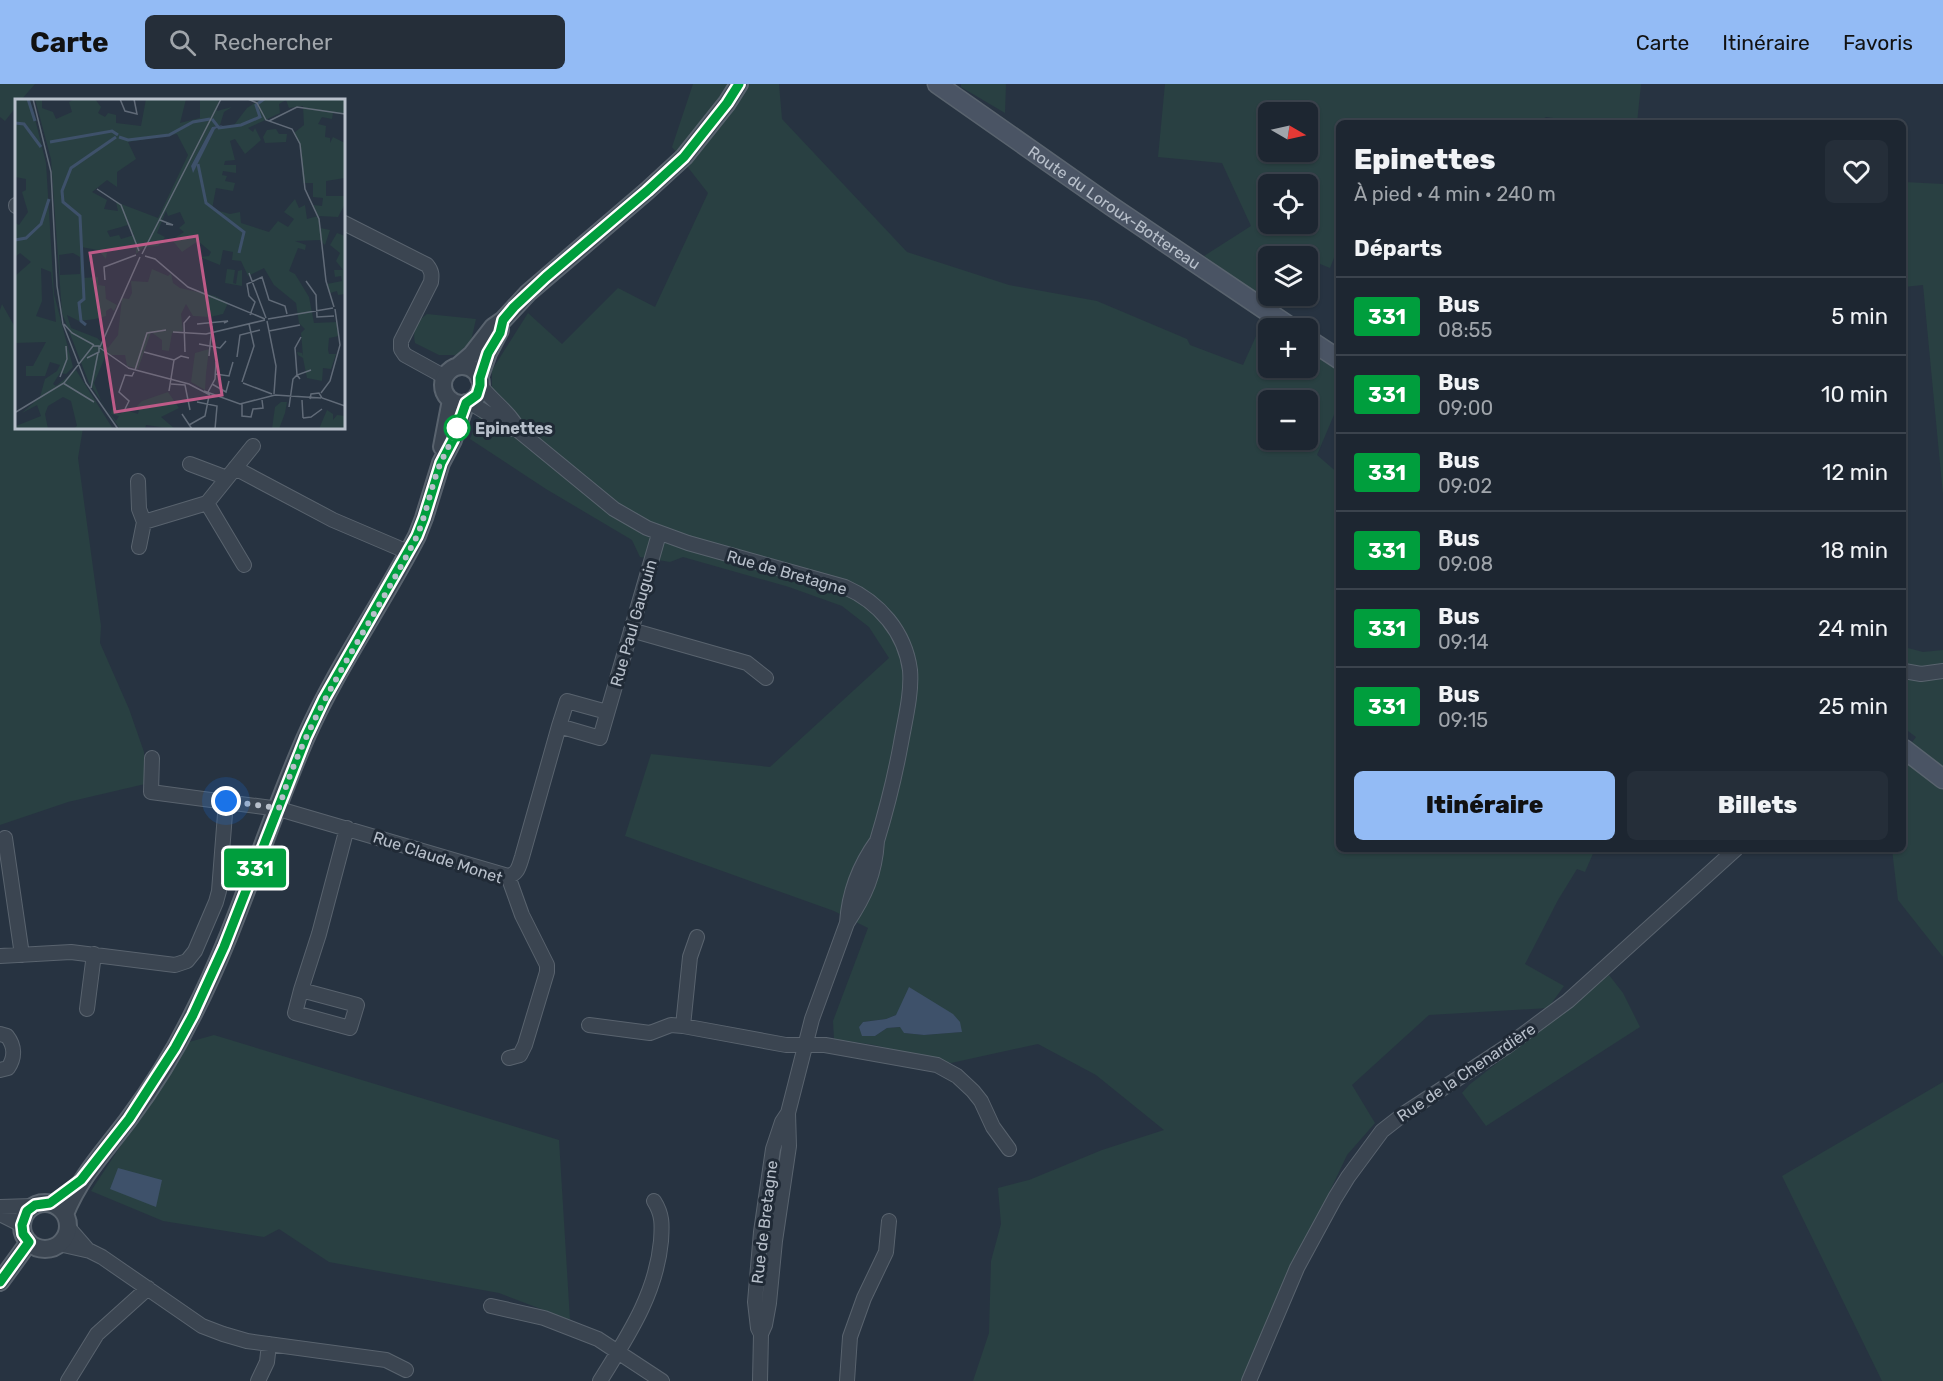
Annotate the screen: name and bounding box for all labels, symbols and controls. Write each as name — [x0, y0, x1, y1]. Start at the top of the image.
search box — [145, 15, 565, 69]
text: Carte — [30, 26, 109, 59]
icon: search — [166, 26, 199, 59]
text: Rechercher — [214, 29, 332, 56]
text: Carte — [1636, 30, 1689, 55]
text: Itinéraire — [1722, 30, 1810, 55]
text: Favoris — [1843, 30, 1913, 55]
inset map — [15, 99, 345, 429]
north arrow — [1258, 102, 1318, 162]
map controls — [1258, 102, 1318, 450]
button: heart — [1825, 140, 1888, 203]
street label: Route du Loroux-Bottereau — [1024, 142, 1204, 273]
text: Epinettes — [1354, 143, 1495, 176]
button: locate — [1258, 174, 1318, 234]
text: À pied · 4 min · 240 m — [1354, 182, 1556, 206]
text: Départs — [1354, 235, 1442, 262]
button: layers — [1258, 246, 1318, 306]
text: Bus — [1438, 291, 1480, 318]
text: 5 min — [1831, 303, 1888, 330]
text: 331 — [1368, 304, 1406, 329]
button: + — [1258, 318, 1318, 378]
text: 08:55 — [1438, 318, 1492, 342]
text: Bus — [1438, 369, 1480, 396]
text: 10 min — [1821, 381, 1888, 408]
text: 331 — [1368, 382, 1406, 407]
button: − — [1258, 390, 1318, 450]
text: 09:00 — [1438, 396, 1493, 420]
marker: Epinettes — [444, 415, 470, 441]
place label: Epinettes — [475, 419, 553, 438]
text: Bus — [1438, 447, 1480, 474]
text: 12 min — [1822, 459, 1888, 486]
text: 331 — [1368, 460, 1406, 485]
text: 09:02 — [1438, 474, 1492, 498]
text: Bus — [1438, 525, 1480, 552]
text: 18 min — [1821, 537, 1888, 564]
text: 331 — [1368, 538, 1406, 563]
street label: Rue de Bretagne — [725, 546, 849, 599]
text: 09:08 — [1438, 552, 1493, 576]
street label: Rue Paul Gauguin — [606, 557, 661, 689]
text: Bus — [1438, 603, 1480, 630]
text: 24 min — [1818, 615, 1888, 642]
text: 331 — [1368, 616, 1406, 641]
text: 09:14 — [1438, 630, 1489, 654]
text: Bus — [1438, 681, 1480, 708]
text: 25 min — [1818, 693, 1888, 720]
text: 331 — [1368, 694, 1406, 719]
text: 09:15 — [1438, 708, 1488, 732]
button: Itinéraire — [1354, 771, 1615, 840]
button: Billets — [1627, 771, 1888, 840]
your location — [211, 786, 241, 816]
street label: Rue Claude Monet — [371, 828, 505, 887]
line badge: 331 — [220, 848, 290, 888]
text: 331 — [236, 856, 274, 881]
street label: Rue de la Chenardière — [1393, 1019, 1539, 1126]
street label: Rue de Bretagne — [747, 1159, 781, 1285]

